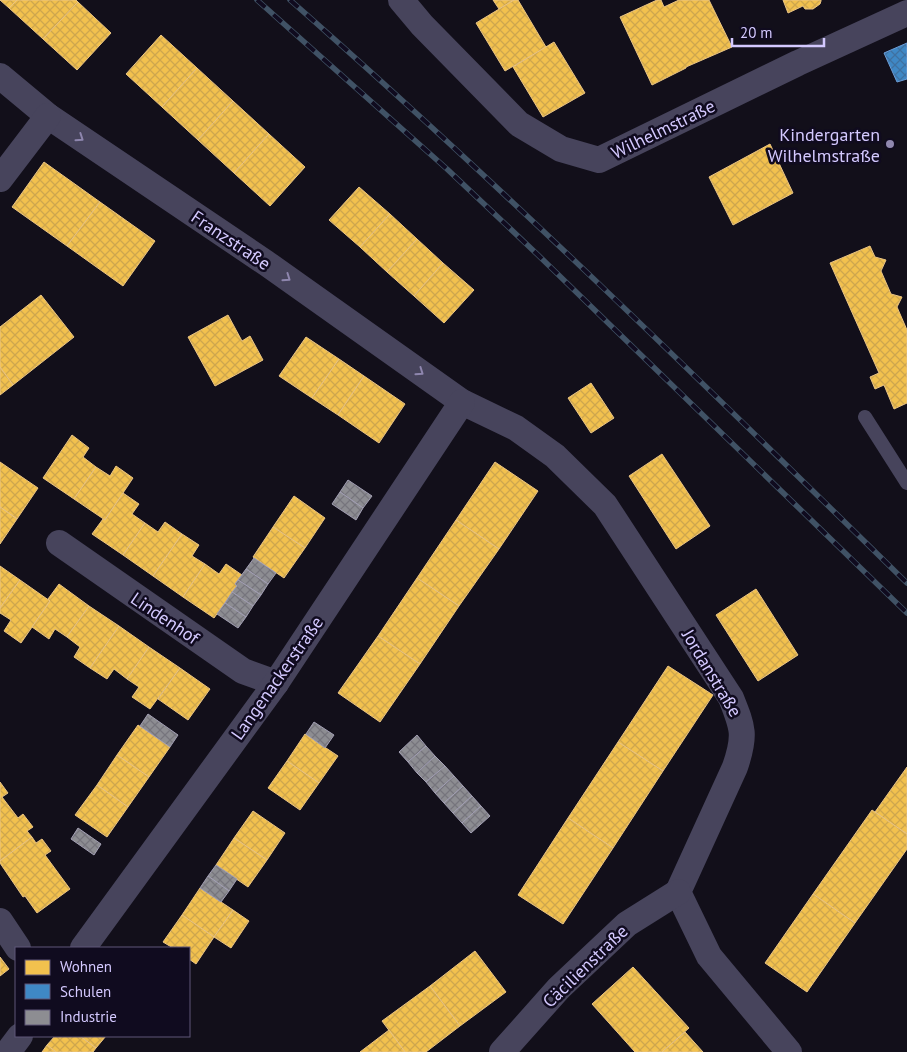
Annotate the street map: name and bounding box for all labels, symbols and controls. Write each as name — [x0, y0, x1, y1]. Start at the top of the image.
scale bar — [732, 15, 824, 47]
text: 20 m — [740, 23, 773, 42]
street label: Wilhelmstraße — [607, 94, 719, 164]
place label: Kindergarten Wilhelmstraße — [768, 123, 880, 167]
one-way arrow — [74, 132, 84, 141]
marker: Kindergarten Wilhelmstraße — [884, 138, 896, 150]
street label: Franzstraße — [187, 205, 275, 275]
one-way arrow — [281, 272, 291, 281]
one-way arrow — [414, 366, 424, 375]
street label: Lindenhof — [126, 587, 205, 650]
street label: Langenackerstraße — [226, 612, 328, 744]
street label: Jordanstraße — [676, 624, 747, 721]
street label: Cäcilienstraße — [538, 920, 632, 1012]
legend — [15, 947, 190, 1037]
text: Wohnen — [60, 957, 112, 976]
text: Schulen — [60, 982, 111, 1001]
text: Industrie — [60, 1007, 117, 1026]

